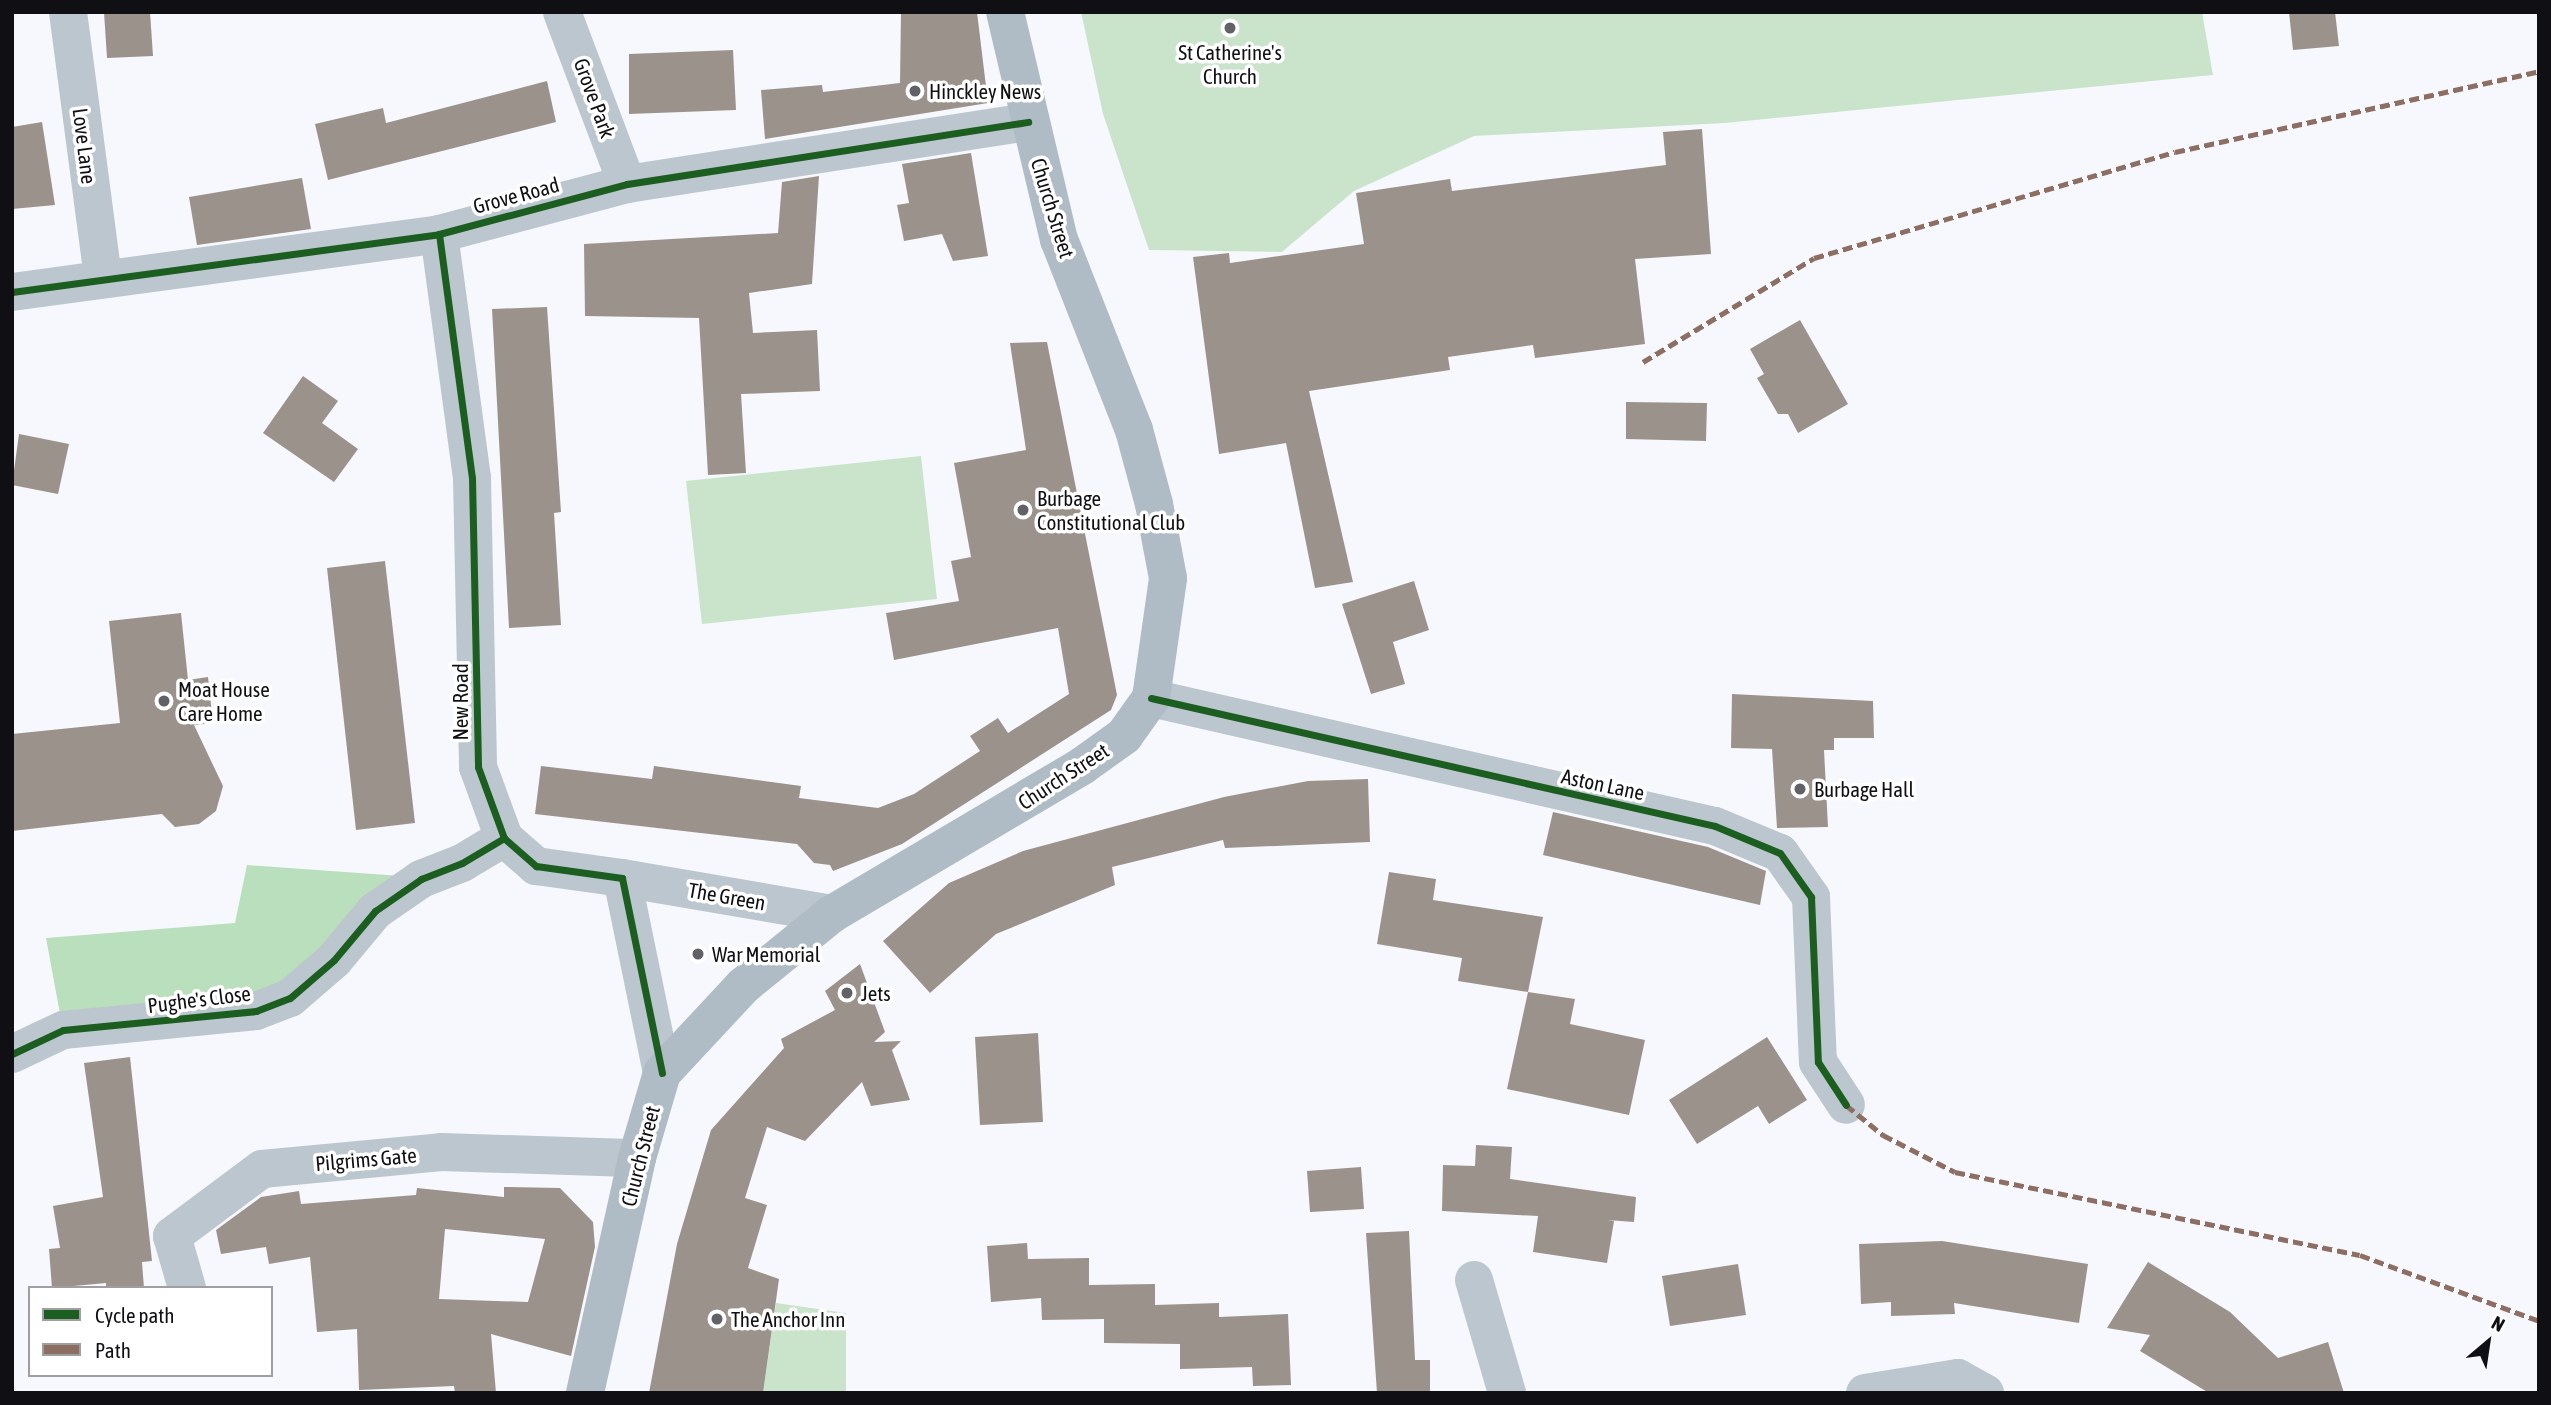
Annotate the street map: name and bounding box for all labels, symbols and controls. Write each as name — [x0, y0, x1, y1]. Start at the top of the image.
marker: St Catherine's Church — [1222, 20, 1238, 36]
place label: St Catherine's Church — [1178, 39, 1282, 89]
street label: Grove Park — [569, 55, 621, 141]
place label: Hinckley News — [929, 78, 1041, 104]
marker: Hinckley News — [907, 83, 923, 99]
street label: Love Lane — [68, 107, 102, 185]
street label: Church Street — [1026, 155, 1080, 261]
street label: Grove Road — [470, 171, 562, 219]
place label: Burbage Constitutional Club — [1037, 485, 1185, 535]
marker: Burbage Constitutional Club — [1015, 502, 1031, 518]
street label: New Road — [447, 663, 473, 741]
place label: Moat House Care Home — [178, 676, 270, 726]
marker: Moat House Care Home — [156, 693, 172, 709]
street label: Church Street — [1013, 737, 1113, 815]
street label: Aston Lane — [1559, 763, 1647, 805]
place label: Burbage Hall — [1814, 776, 1914, 802]
marker: Burbage Hall — [1792, 781, 1808, 797]
street label: The Green — [686, 877, 768, 915]
place label: War Memorial — [712, 941, 820, 967]
marker: War Memorial — [690, 946, 706, 962]
street label: Pughe's Close — [146, 980, 252, 1018]
place label: Jets — [861, 980, 891, 1006]
marker: Jets — [839, 985, 855, 1001]
street label: Church Street — [615, 1103, 665, 1209]
street label: Pilgrims Gate — [314, 1142, 418, 1176]
legend — [28, 1286, 273, 1377]
text: Cycle path — [95, 1303, 174, 1327]
place label: The Anchor Inn — [731, 1306, 845, 1332]
north arrow — [2453, 1307, 2523, 1377]
marker: The Anchor Inn — [709, 1311, 725, 1327]
text: N — [2488, 1311, 2508, 1336]
text: Path — [95, 1338, 131, 1362]

